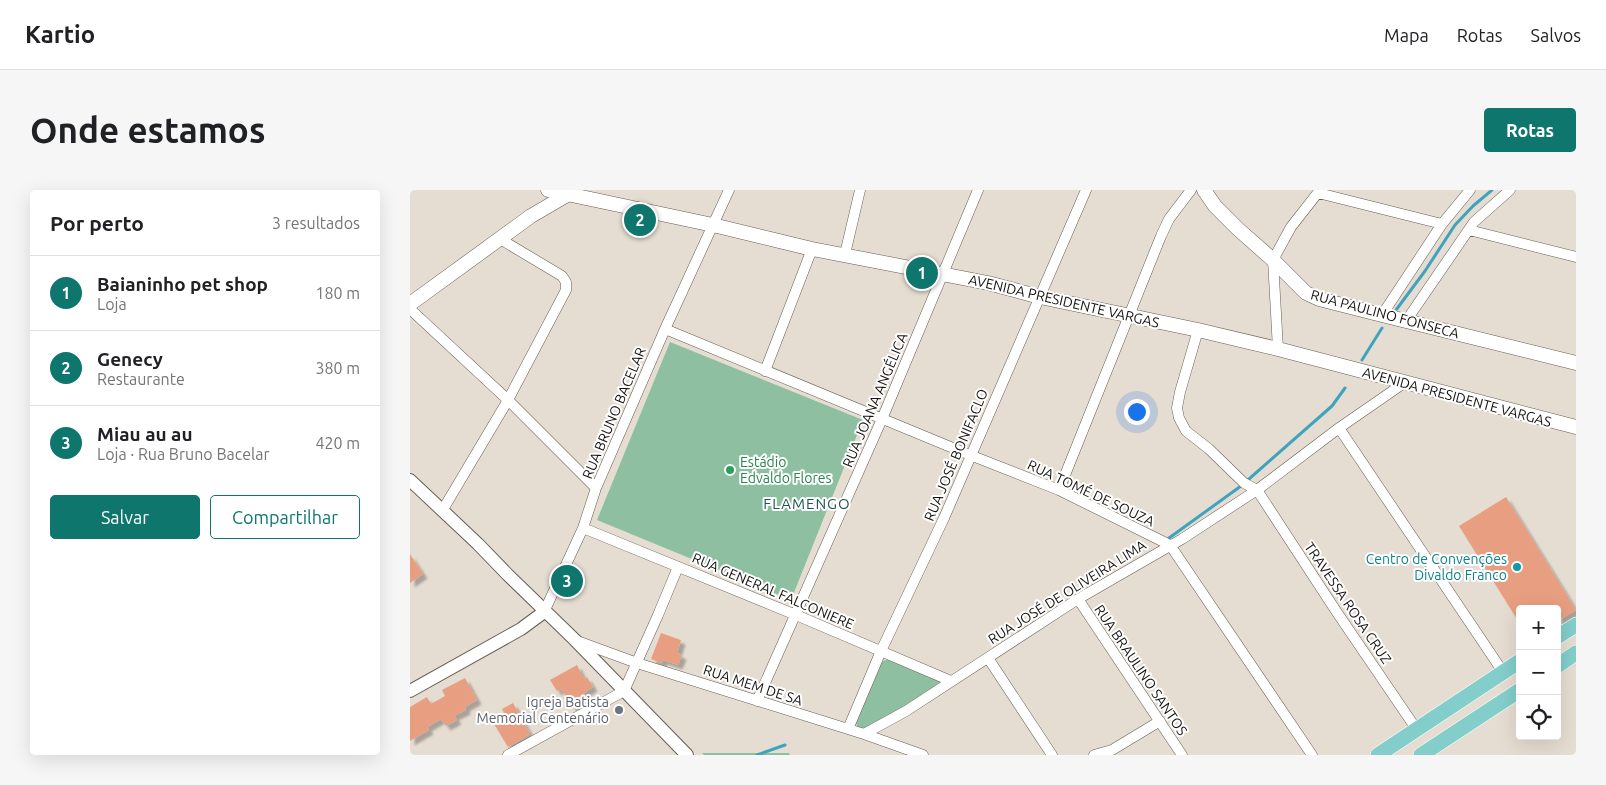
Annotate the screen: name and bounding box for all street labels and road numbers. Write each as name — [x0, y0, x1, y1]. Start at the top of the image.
street label: AVENIDA PRESIDENTE VARGAS — [967, 271, 1161, 331]
street label: RUA PAULINO FONSECA — [1309, 286, 1461, 342]
street label: RUA JOANA ANGÉLICA — [838, 330, 911, 470]
street label: RUA BRUNO BACELAR — [579, 345, 649, 481]
street label: AVENIDA PRESIDENTE VARGAS — [1361, 364, 1553, 430]
street label: RUA JOSÉ BONIFACLO — [920, 386, 991, 523]
street label: RUA TOMÉ DE SOUZA — [1025, 456, 1157, 529]
street label: RUA JOSÉ DE OLIVEIRA LIMA — [985, 536, 1149, 647]
street label: TRAVESSA ROSA CRUZ — [1301, 539, 1395, 667]
street label: RUA GENERAL FALCONIERE — [690, 550, 856, 632]
street label: RUA BRAULINO SANTOS — [1091, 602, 1191, 738]
street label: RUA MEM DE SA — [701, 661, 805, 709]

